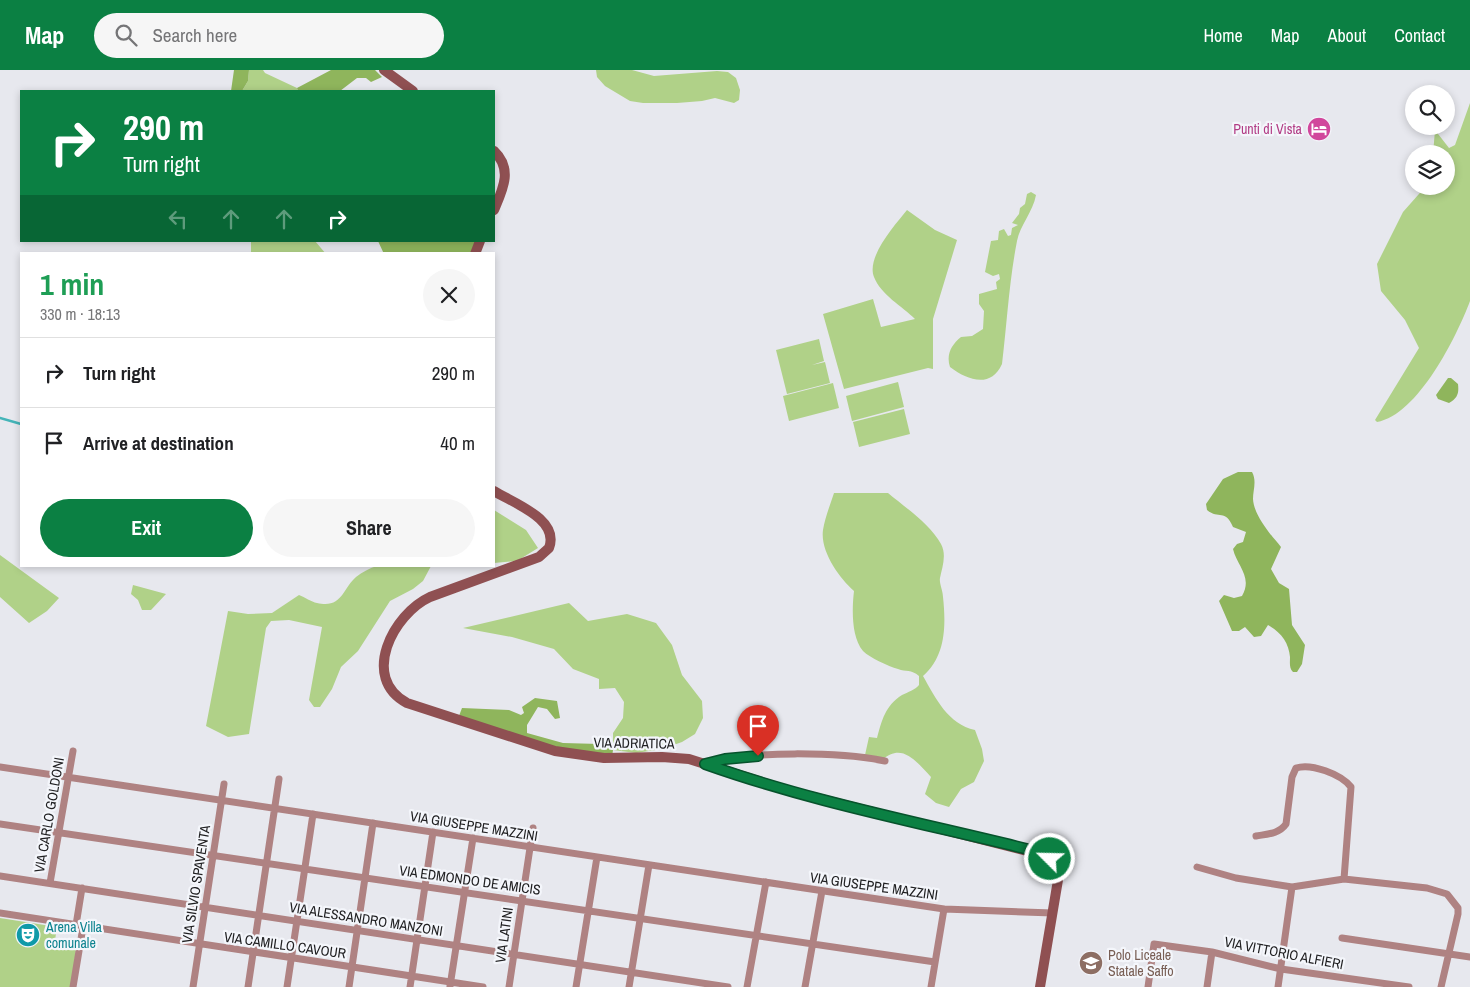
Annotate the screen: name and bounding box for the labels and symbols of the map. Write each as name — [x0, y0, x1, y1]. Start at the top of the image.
hotel icon: Punti di Vista — [1306, 116, 1332, 142]
place label: Punti di Vista — [1233, 120, 1303, 138]
pin — [737, 705, 779, 756]
street label: VIA ADRIATICA — [593, 733, 675, 753]
street label: VIA CARLO GOLDONI — [30, 756, 68, 874]
street label: VIA GIUSEPPE MAZZINI — [409, 807, 539, 845]
street label: VIA SILVIO SPAVENTA — [178, 823, 214, 944]
position arrow — [1023, 832, 1075, 884]
street label: VIA EDMONDO DE AMICIS — [398, 861, 542, 899]
street label: VIA GIUSEPPE MAZZINI — [809, 868, 939, 904]
street label: VIA ALESSANDRO MANZONI — [288, 898, 444, 940]
street label: VIA LATINI — [491, 906, 517, 964]
place label: Arena Villa comunale — [45, 918, 103, 952]
theatre icon: Arena Villa comunale — [15, 922, 41, 948]
street label: VIA CAMILLO CAVOUR — [223, 928, 347, 962]
street label: VIA VITTORIO ALFIERI — [1223, 933, 1345, 973]
place label: Polo Liceale Statale Saffo — [1108, 946, 1174, 980]
school or university icon: Polo Liceale Statale Saffo — [1078, 950, 1104, 976]

